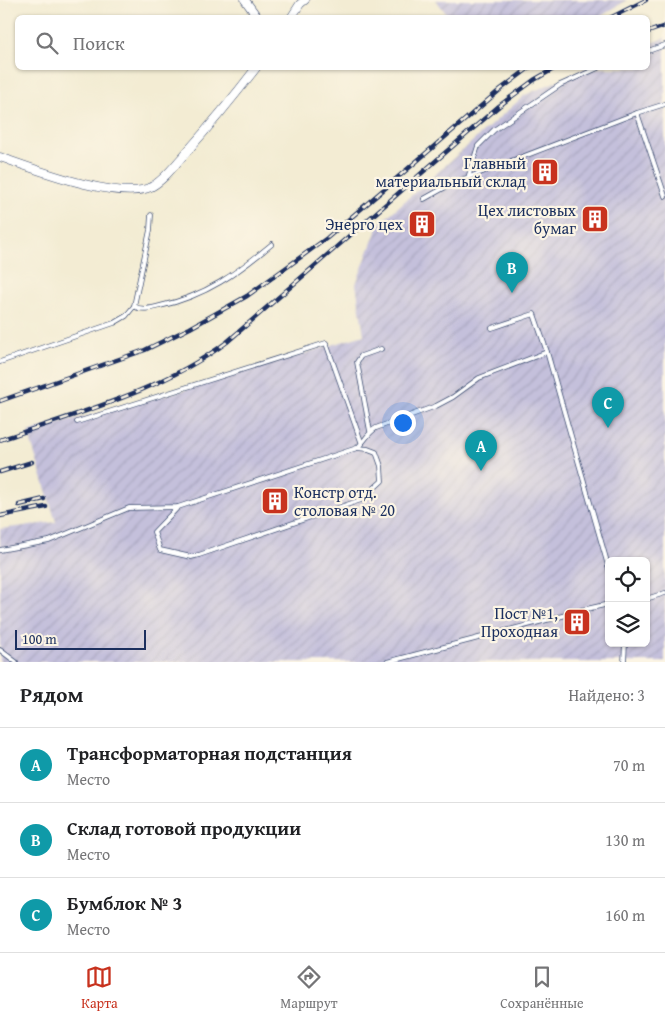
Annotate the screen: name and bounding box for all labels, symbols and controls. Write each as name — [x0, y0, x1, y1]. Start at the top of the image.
search box — [15, 15, 650, 70]
icon: search — [33, 29, 61, 57]
text: Поиск — [73, 29, 125, 57]
place label: Главный материальный склад — [375, 151, 526, 193]
building icon: Главный материальный склад — [530, 157, 560, 187]
place label: Цех листовых бумаг — [478, 198, 577, 240]
building icon: Цех листовых бумаг — [580, 204, 610, 234]
building icon: Энерго цех — [407, 209, 437, 239]
place label: Энерго цех — [325, 212, 404, 236]
pin: B — [496, 252, 528, 293]
pin: C — [592, 387, 624, 428]
your location — [390, 410, 416, 436]
pin: A — [465, 430, 497, 471]
place label: Констр отд. столовая № 20 — [294, 480, 395, 522]
building icon: Констр отд. столовая № 20 — [260, 486, 290, 516]
map controls — [605, 557, 650, 647]
button: locate — [605, 557, 650, 602]
place label: Пост №1, Проходная — [481, 601, 558, 643]
button: layers — [605, 602, 650, 647]
building icon: Пост №1, Проходная — [562, 607, 592, 637]
scale bar — [15, 627, 146, 650]
text: 100 m — [22, 629, 57, 649]
text: Рядом — [20, 679, 83, 710]
text: Найдено: 3 — [568, 683, 645, 707]
text: Трансформаторная подстанция — [67, 739, 352, 767]
text: A — [31, 753, 41, 777]
text: 70 m — [613, 753, 645, 777]
text: Место — [67, 767, 110, 791]
text: Склад готовой продукции — [67, 814, 301, 842]
text: B — [31, 828, 41, 852]
text: 130 m — [605, 828, 645, 852]
text: Место — [67, 842, 110, 866]
text: Бумблок № 3 — [67, 889, 182, 917]
text: C — [31, 903, 41, 927]
text: 160 m — [605, 903, 645, 927]
text: Место — [67, 917, 110, 941]
tab: Карта — [81, 963, 118, 1013]
tab: Маршрут — [280, 963, 338, 1013]
tab: Сохранённые — [500, 963, 584, 1013]

